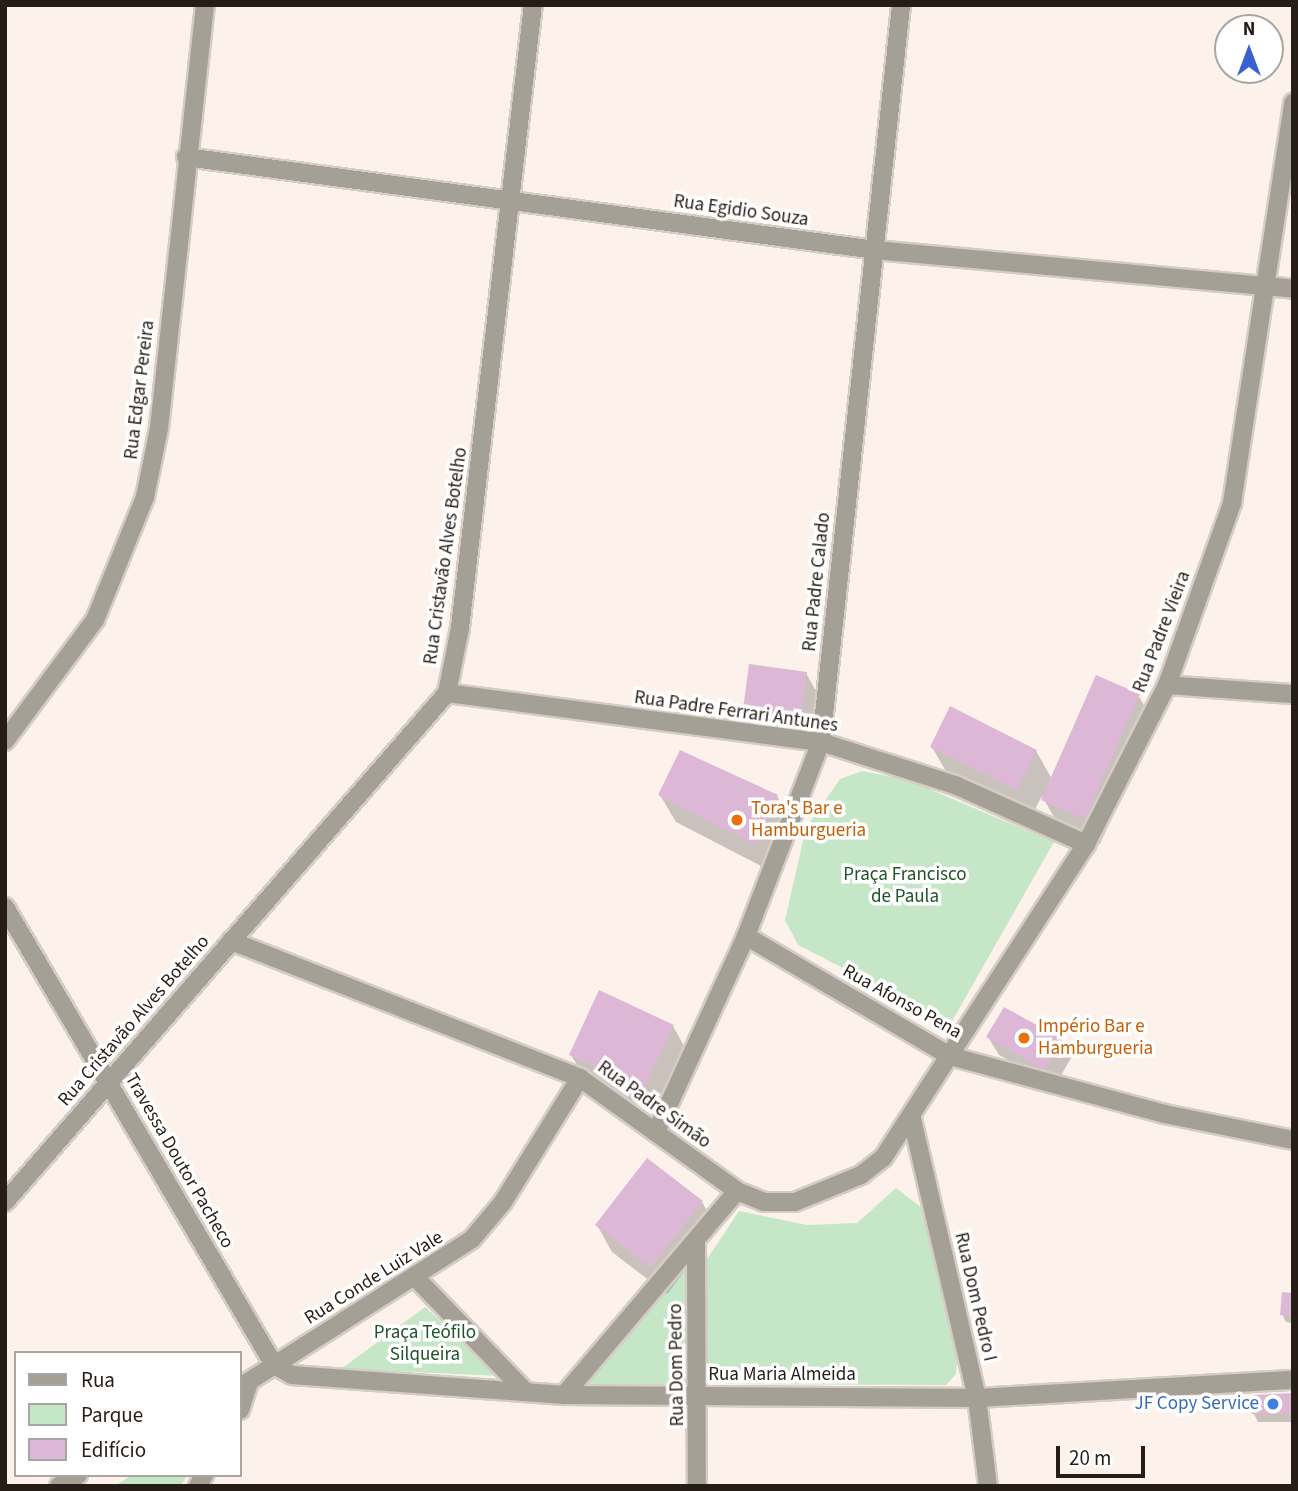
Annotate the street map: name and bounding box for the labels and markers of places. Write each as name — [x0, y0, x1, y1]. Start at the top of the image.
place label: Tora's Bar e Hamburgueria — [751, 798, 866, 842]
marker: Tora's Bar e Hamburgueria — [729, 812, 745, 828]
place label: Império Bar e Hamburgueria — [1038, 1016, 1153, 1060]
marker: Império Bar e Hamburgueria — [1016, 1030, 1032, 1046]
place label: JF Copy Service — [1135, 1393, 1259, 1415]
marker: JF Copy Service — [1265, 1396, 1281, 1412]

